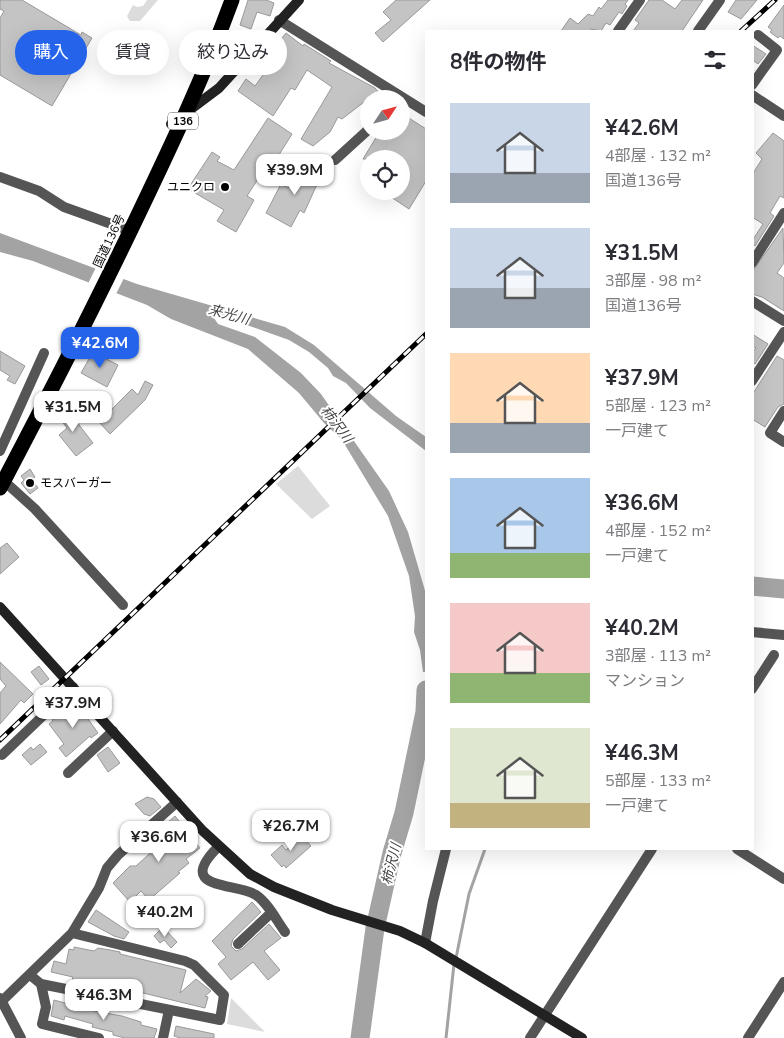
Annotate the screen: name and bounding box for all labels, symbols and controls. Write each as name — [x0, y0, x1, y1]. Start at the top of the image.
chip: 購入 — [15, 30, 87, 75]
chip: 賃貸 — [97, 30, 169, 75]
chip: 絞り込み — [179, 30, 287, 75]
icon: filters — [701, 46, 729, 74]
text: 8件の物件 — [450, 48, 547, 76]
north arrow — [360, 90, 410, 140]
map controls — [360, 90, 410, 200]
road number: 136 — [168, 112, 198, 130]
text: ¥42.6M — [605, 114, 679, 142]
icon: home — [490, 123, 550, 183]
text: 4部屋 · 132 m² — [605, 145, 711, 167]
button: locate — [360, 150, 410, 200]
pin: ¥39.9M — [254, 154, 336, 196]
text: ¥39.9M — [267, 159, 323, 181]
text: 国道136号 — [605, 170, 682, 192]
place label: ユニクロ — [167, 179, 215, 195]
marker: ユニクロ — [219, 181, 231, 193]
street label: 国道136号 — [90, 212, 128, 270]
text: ¥31.5M — [605, 239, 679, 267]
icon: home — [490, 248, 550, 308]
text: 3部屋 · 98 m² — [605, 270, 702, 292]
text: 国道136号 — [605, 295, 682, 317]
water label: 来光川 — [206, 300, 254, 330]
pin: ¥42.6M — [59, 326, 141, 369]
text: ¥42.6M — [72, 332, 128, 354]
text: ¥37.9M — [605, 364, 679, 392]
icon: home — [490, 373, 550, 433]
pin: ¥31.5M — [32, 390, 114, 433]
text: 5部屋 · 123 m² — [605, 395, 711, 417]
text: ¥31.5M — [45, 396, 101, 418]
water label: 柿沢川 — [316, 402, 358, 448]
text: 一戸建て — [605, 420, 669, 442]
place label: モスバーガー — [40, 475, 112, 491]
marker: モスバーガー — [24, 477, 36, 489]
text: ¥36.6M — [605, 489, 679, 517]
icon: home — [490, 498, 550, 558]
text: 4部屋 · 152 m² — [605, 520, 711, 542]
text: 一戸建て — [605, 545, 669, 567]
text: ¥40.2M — [605, 614, 679, 642]
icon: home — [490, 623, 550, 683]
text: 3部屋 · 113 m² — [605, 645, 711, 667]
text: マンション — [605, 670, 685, 692]
pin: ¥37.9M — [32, 686, 114, 729]
text: ¥37.9M — [45, 692, 101, 714]
text: ¥46.3M — [605, 739, 679, 767]
icon: home — [490, 748, 550, 808]
text: 5部屋 · 133 m² — [605, 770, 711, 792]
text: 一戸建て — [605, 795, 669, 817]
pin: ¥26.7M — [250, 810, 332, 852]
text: ¥26.7M — [263, 815, 319, 837]
pin: ¥36.6M — [118, 820, 200, 863]
text: ¥36.6M — [131, 826, 187, 848]
water label: 柿沢川 — [377, 840, 406, 887]
pin: ¥40.2M — [124, 896, 206, 938]
text: ¥40.2M — [137, 901, 193, 923]
pin: ¥46.3M — [63, 978, 145, 1021]
text: ¥46.3M — [76, 984, 132, 1006]

